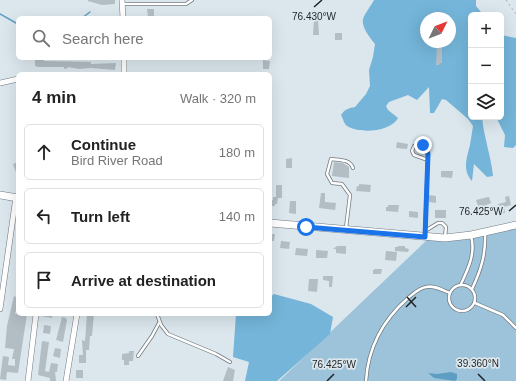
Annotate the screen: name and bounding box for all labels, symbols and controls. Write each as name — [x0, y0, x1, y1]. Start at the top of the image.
text: 76.430°W — [292, 11, 337, 22]
north arrow — [420, 12, 456, 48]
map controls — [468, 12, 504, 120]
button: + — [468, 12, 504, 48]
search box — [16, 16, 272, 60]
icon: search — [30, 27, 52, 49]
text: Search here — [62, 30, 144, 47]
button: − — [468, 48, 504, 84]
button: layers — [468, 84, 504, 120]
text: 4 min — [32, 88, 76, 107]
text: Walk · 320 m — [180, 91, 256, 106]
text: Continue — [71, 136, 136, 153]
route end — [414, 136, 432, 154]
icon: ahead — [33, 141, 55, 163]
text: 180 m — [219, 145, 255, 160]
text: Bird River Road — [71, 153, 163, 168]
icon: left — [33, 205, 55, 227]
text: 76.425°W — [459, 206, 504, 217]
text: Turn left — [71, 208, 130, 225]
text: 140 m — [219, 209, 255, 224]
route start — [297, 218, 315, 236]
icon: arrive — [33, 269, 55, 291]
text: Arrive at destination — [71, 272, 216, 289]
text: 39.360°N — [457, 358, 499, 369]
text: 76.425°W — [312, 359, 357, 370]

